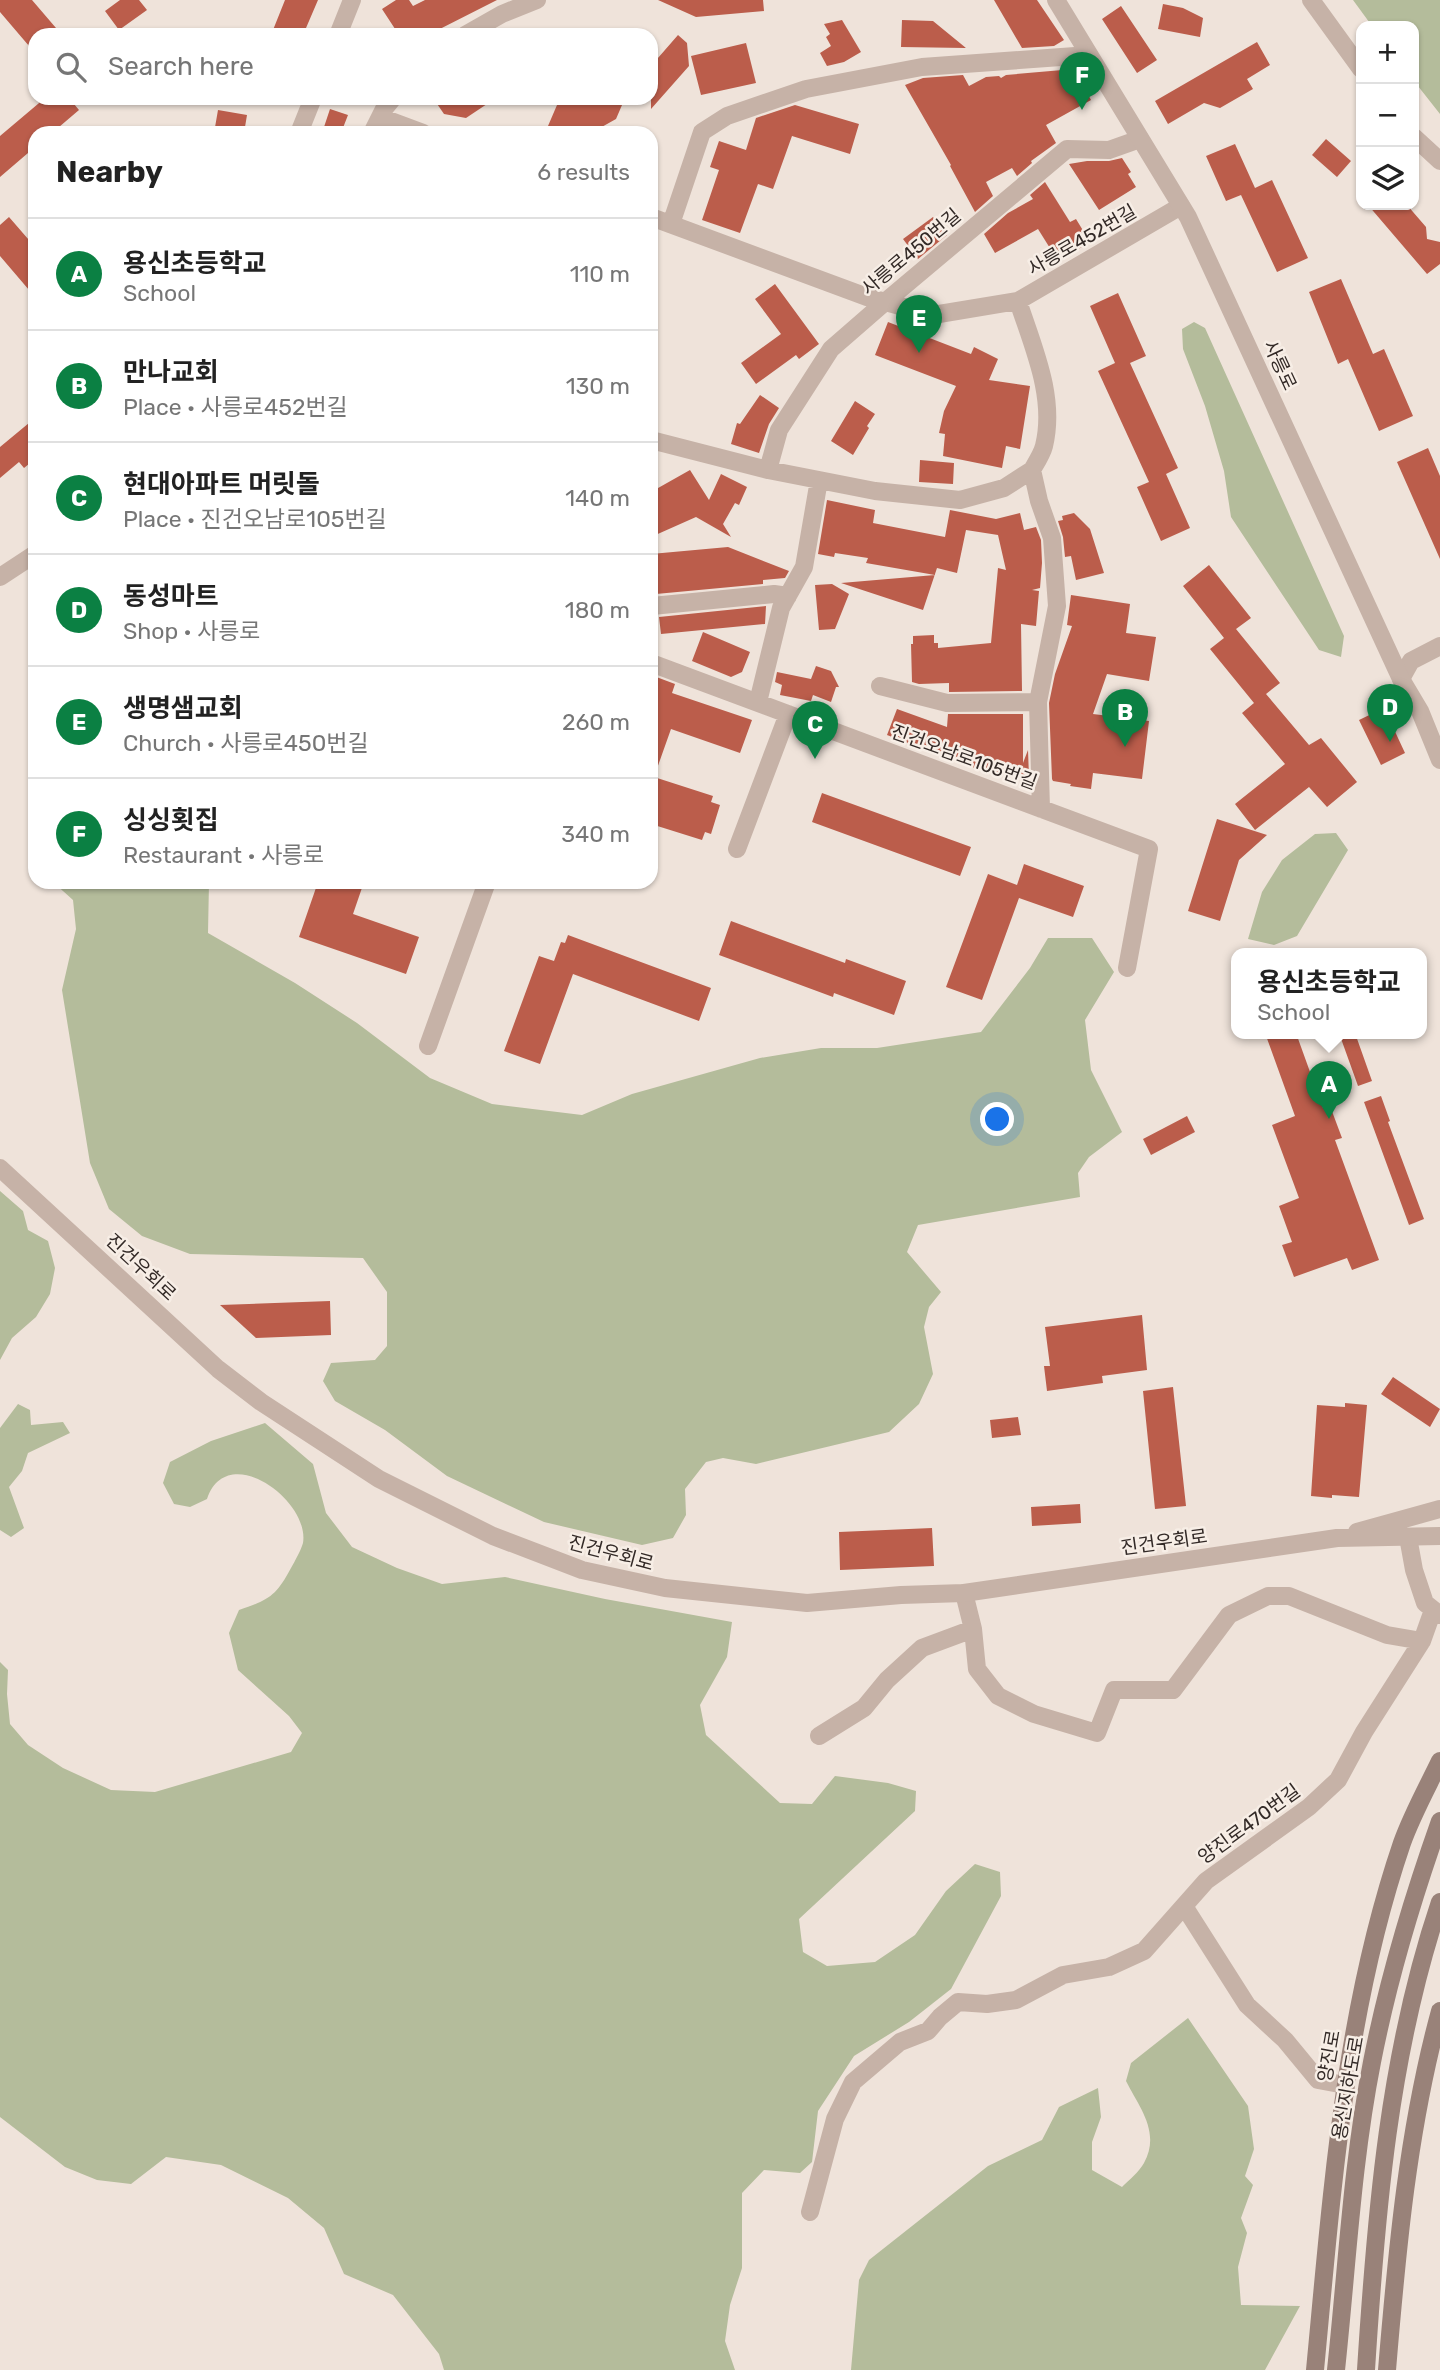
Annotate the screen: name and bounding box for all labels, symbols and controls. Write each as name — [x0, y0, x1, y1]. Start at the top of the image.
map controls — [1356, 21, 1419, 210]
button: + — [1356, 21, 1419, 84]
search box — [28, 28, 658, 105]
icon: search — [52, 48, 90, 86]
text: Search here — [108, 51, 254, 82]
pin: F — [1059, 52, 1105, 110]
button: − — [1356, 84, 1419, 147]
button: layers — [1356, 147, 1419, 210]
text: Nearby — [56, 154, 163, 190]
text: 6 results — [537, 158, 630, 186]
street label: 사릉로452번길 — [1024, 200, 1140, 280]
street label: 사릉로450번길 — [857, 204, 965, 300]
text: 용신초등학교 — [123, 248, 267, 279]
text: A — [71, 260, 87, 288]
text: 110 m — [570, 260, 630, 288]
text: School — [123, 279, 196, 307]
pin: E — [896, 295, 942, 353]
street label: 사릉로 — [1258, 336, 1302, 394]
text: 만나교회 — [123, 357, 219, 388]
text: B — [71, 372, 87, 400]
text: 130 m — [566, 372, 630, 400]
text: Place · 사릉로452번길 — [123, 393, 348, 421]
text: 현대아파트 머릿돌 — [123, 469, 320, 500]
text: C — [71, 484, 87, 512]
text: 140 m — [565, 484, 630, 512]
text: Place · 진건오남로105번길 — [123, 505, 387, 533]
text: 동성마트 — [123, 581, 219, 612]
text: D — [71, 596, 87, 624]
text: 180 m — [565, 596, 630, 624]
text: Shop · 사릉로 — [123, 617, 261, 645]
pin: D — [1367, 684, 1413, 742]
pin: B — [1102, 689, 1148, 747]
text: 생명샘교회 — [123, 693, 243, 724]
pin: C — [792, 701, 838, 759]
text: E — [72, 708, 86, 736]
text: 260 m — [562, 708, 630, 736]
street label: 진건오남로105번길 — [888, 720, 1040, 794]
text: Church · 사릉로450번길 — [123, 729, 369, 757]
text: 싱싱횟집 — [123, 805, 219, 836]
text: F — [72, 820, 86, 848]
text: 340 m — [561, 820, 630, 848]
text: Restaurant · 사릉로 — [123, 841, 324, 869]
popup — [1231, 948, 1427, 1039]
text: 용신초등학교 — [1257, 967, 1401, 998]
text: School — [1257, 998, 1330, 1026]
pin: A — [1306, 1061, 1352, 1119]
your location — [980, 1102, 1014, 1136]
street label: 진건우회로 — [101, 1229, 181, 1305]
street label: 진건우회로 — [1119, 1525, 1209, 1559]
street label: 진건우회로 — [566, 1531, 656, 1575]
street label: 양진로470번길 — [1193, 1779, 1305, 1869]
street label: 양진로 — [1313, 2028, 1345, 2084]
street label: 용신지하도로 — [1328, 2034, 1368, 2142]

